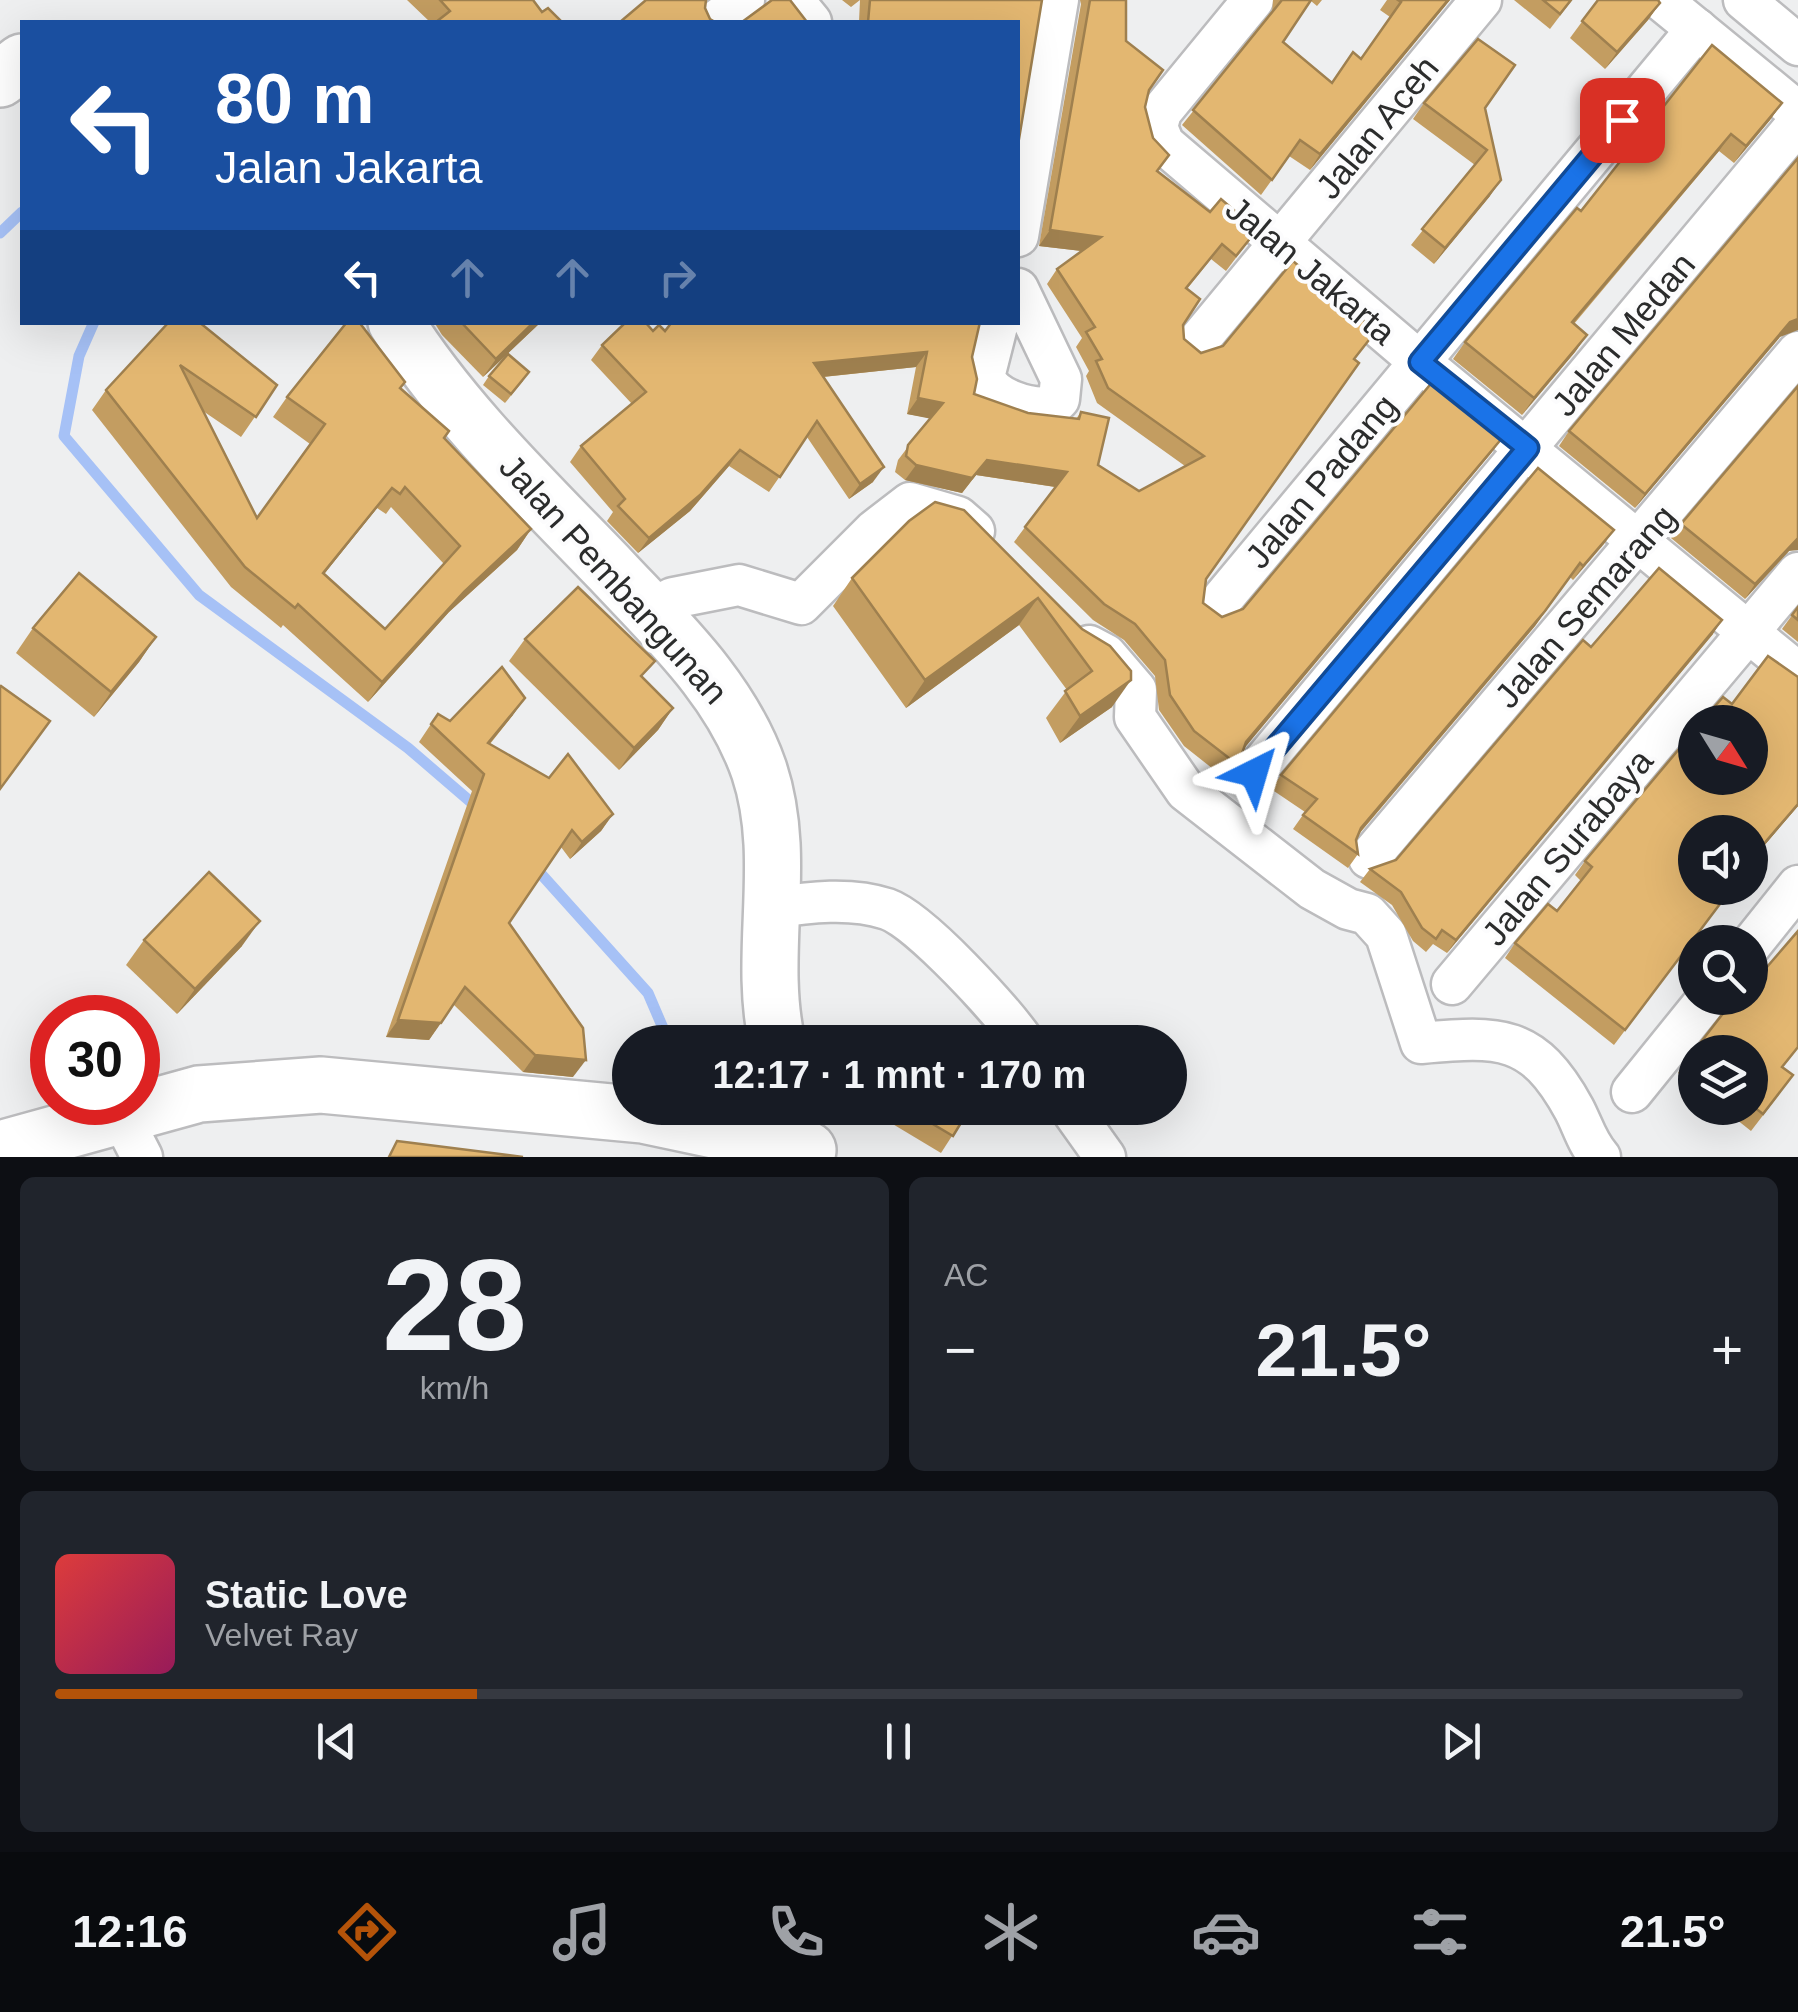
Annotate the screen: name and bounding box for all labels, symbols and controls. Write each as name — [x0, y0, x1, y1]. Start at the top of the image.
street label: Jalan Aceh — [1308, 48, 1446, 206]
icon: left — [50, 60, 180, 190]
text: 80 m — [215, 60, 375, 138]
pin — [1580, 78, 1665, 163]
icon: arrive — [1595, 93, 1650, 148]
text: Jalan Jakarta — [215, 142, 483, 193]
street label: Jalan Jakarta — [1219, 188, 1404, 352]
street label: Jalan Medan — [1544, 245, 1702, 423]
icon: left — [335, 250, 390, 305]
icon: ahead — [440, 250, 495, 305]
icon: ahead — [545, 250, 600, 305]
icon: right — [650, 250, 705, 305]
street label: Jalan Padang — [1237, 386, 1405, 576]
street label: Jalan Pembangunan — [492, 447, 736, 711]
street label: Jalan Semarang — [1487, 497, 1683, 715]
north arrow — [1678, 705, 1768, 795]
map controls — [1678, 705, 1768, 1125]
position arrow — [1202, 721, 1306, 825]
street label: Jalan Surabaya — [1474, 741, 1660, 953]
button: sound — [1678, 815, 1768, 905]
button: search — [1678, 925, 1768, 1015]
speed limit sign: 30 — [30, 995, 160, 1125]
button: layers — [1678, 1035, 1768, 1125]
text: 12:17 · 1 mnt · 170 m — [713, 1054, 1086, 1096]
text: 28 — [382, 1232, 527, 1378]
text: AC — [944, 1257, 988, 1293]
text: 21.5° — [1256, 1308, 1431, 1392]
text: − — [944, 1319, 976, 1381]
text: + — [1711, 1319, 1743, 1381]
text: km/h — [420, 1370, 489, 1406]
text: Static Love — [205, 1574, 408, 1616]
text: Velvet Ray — [205, 1617, 358, 1653]
icon: previous — [309, 1714, 364, 1769]
icon: pause — [871, 1714, 926, 1769]
icon: next — [1434, 1714, 1489, 1769]
icon: directions — [332, 1897, 402, 1967]
icon: music — [547, 1897, 617, 1967]
icon: phone — [761, 1897, 831, 1967]
icon: climate — [976, 1897, 1046, 1967]
icon: car — [1191, 1897, 1261, 1967]
icon: filters — [1405, 1897, 1475, 1967]
text: 12:16 — [72, 1906, 187, 1957]
text: 21.5° — [1620, 1906, 1726, 1957]

